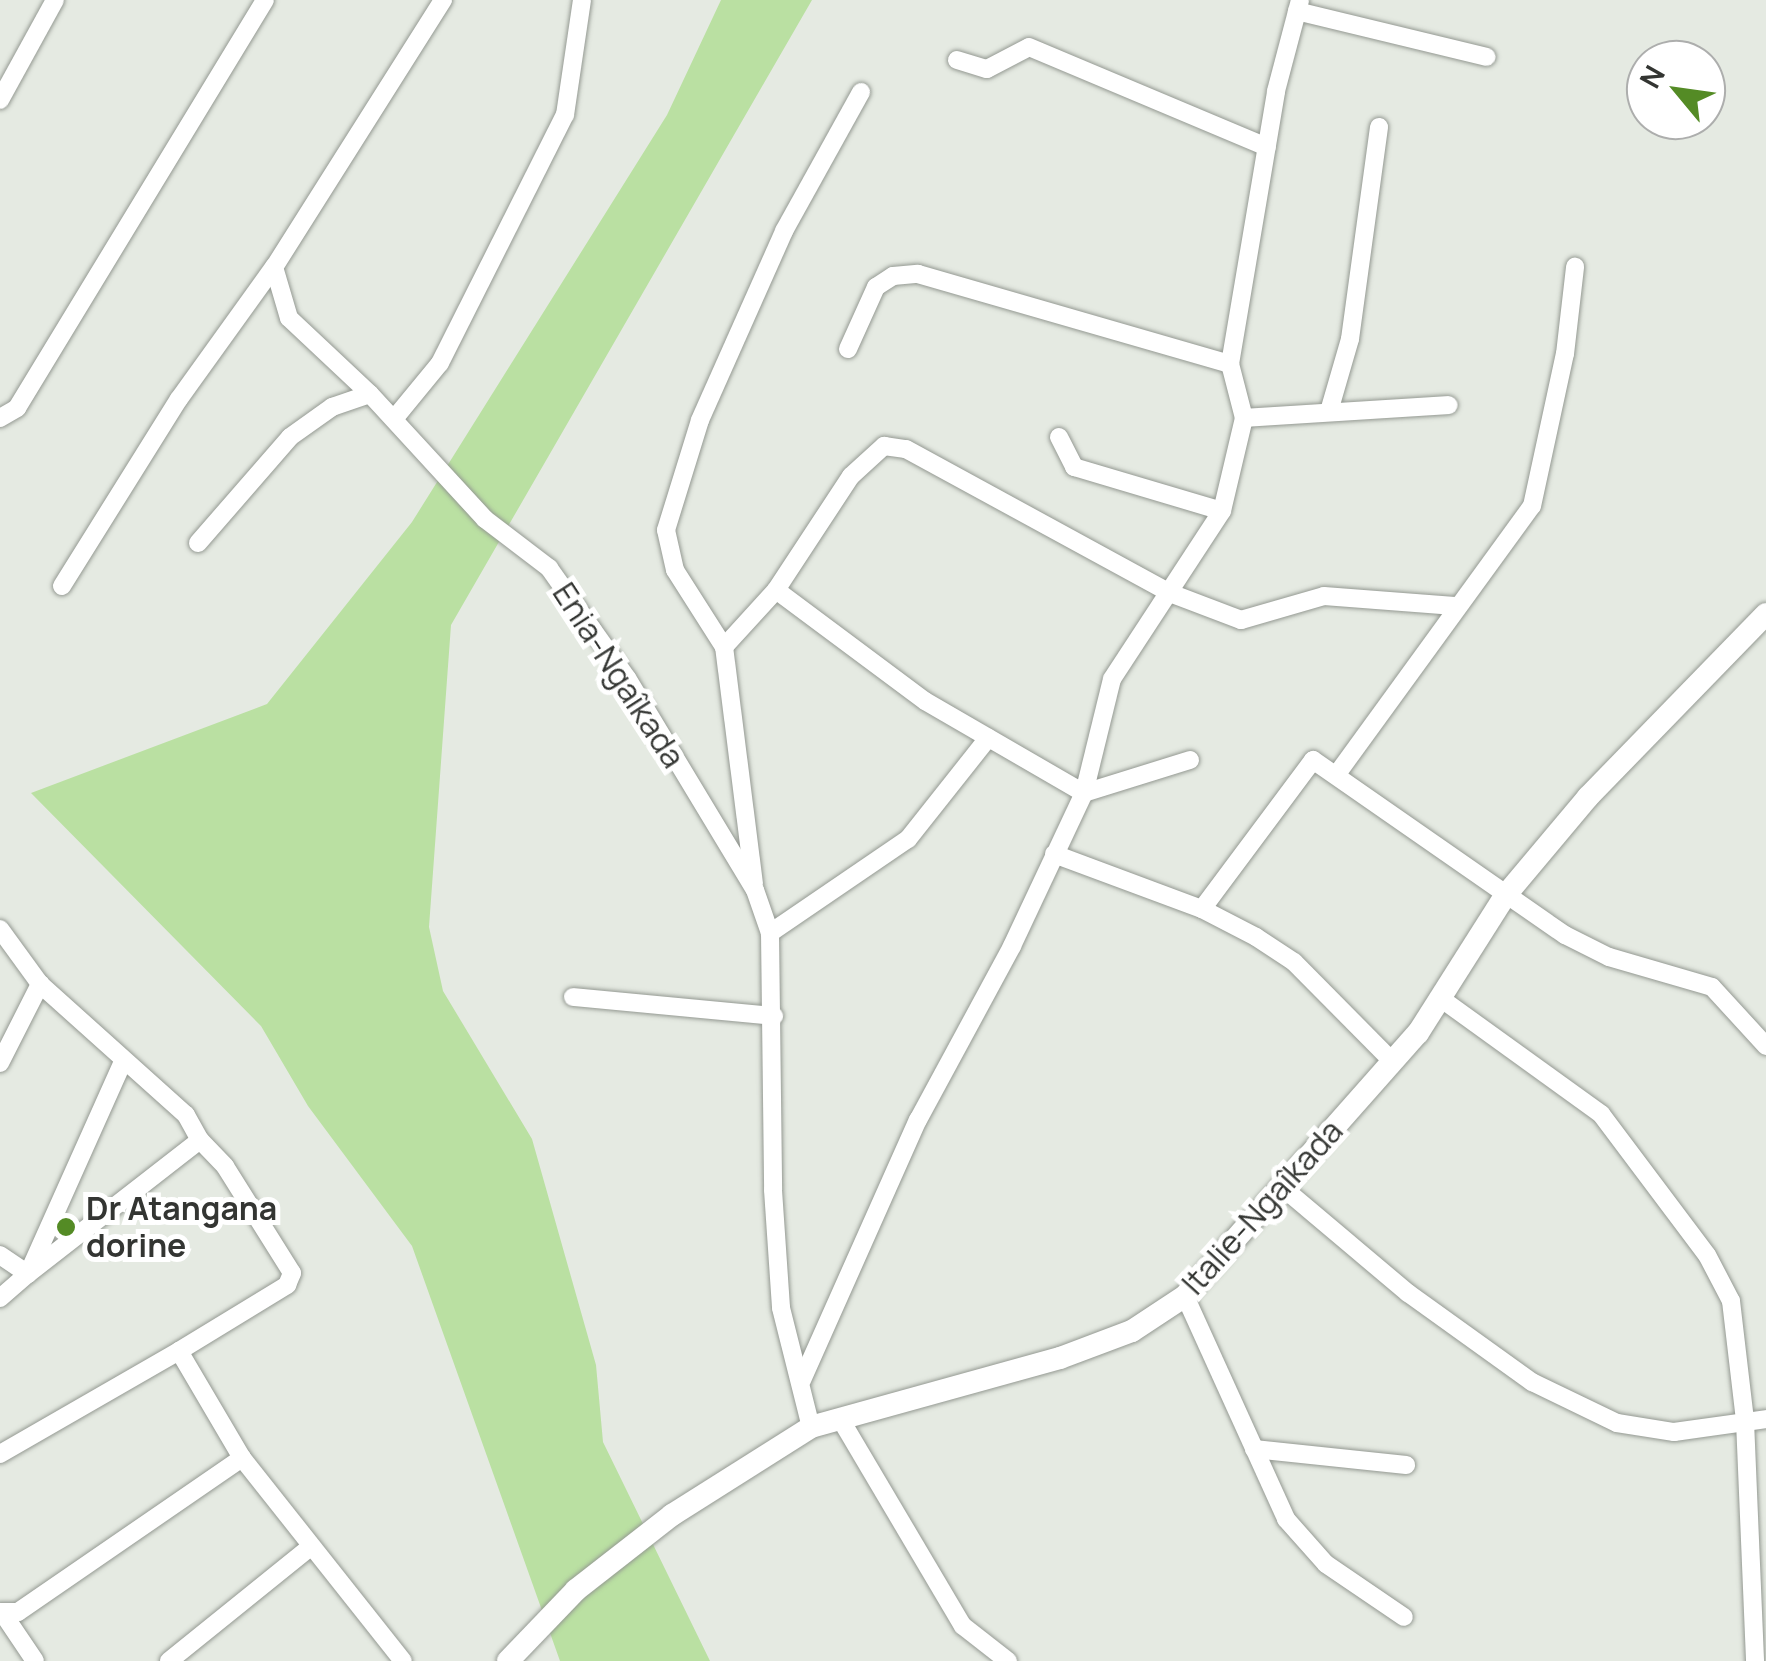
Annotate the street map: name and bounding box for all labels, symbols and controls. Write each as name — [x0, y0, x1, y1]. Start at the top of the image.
north arrow — [1626, 40, 1726, 140]
text: N — [1630, 58, 1673, 94]
street label: Enia-Ngaîkada — [545, 575, 693, 775]
street label: Italie-Ngaîkada — [1174, 1112, 1350, 1302]
place label: Dr Atangana dorine — [86, 1190, 277, 1265]
marker: Dr Atangana dorine — [55, 1216, 77, 1238]

